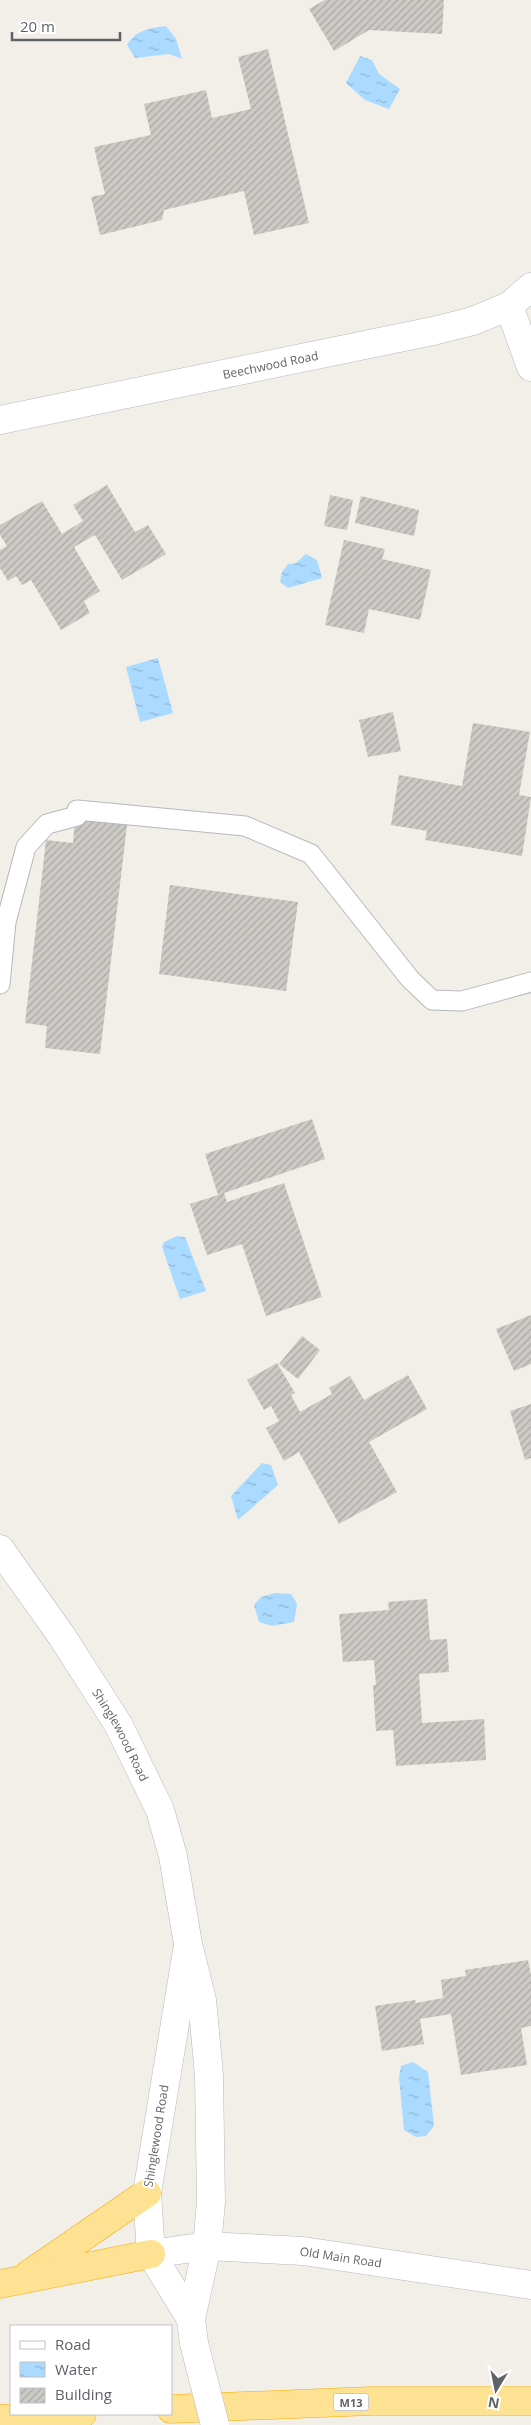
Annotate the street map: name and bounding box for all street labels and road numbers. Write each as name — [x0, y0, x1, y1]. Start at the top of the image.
street label: Beechwood Road — [221, 346, 320, 383]
street label: Shinglewood Road — [89, 1685, 153, 1784]
street label: Shinglewood Road — [140, 2084, 172, 2188]
street label: Old Main Road — [299, 2242, 383, 2271]
road number: M13 — [334, 2394, 368, 2410]

